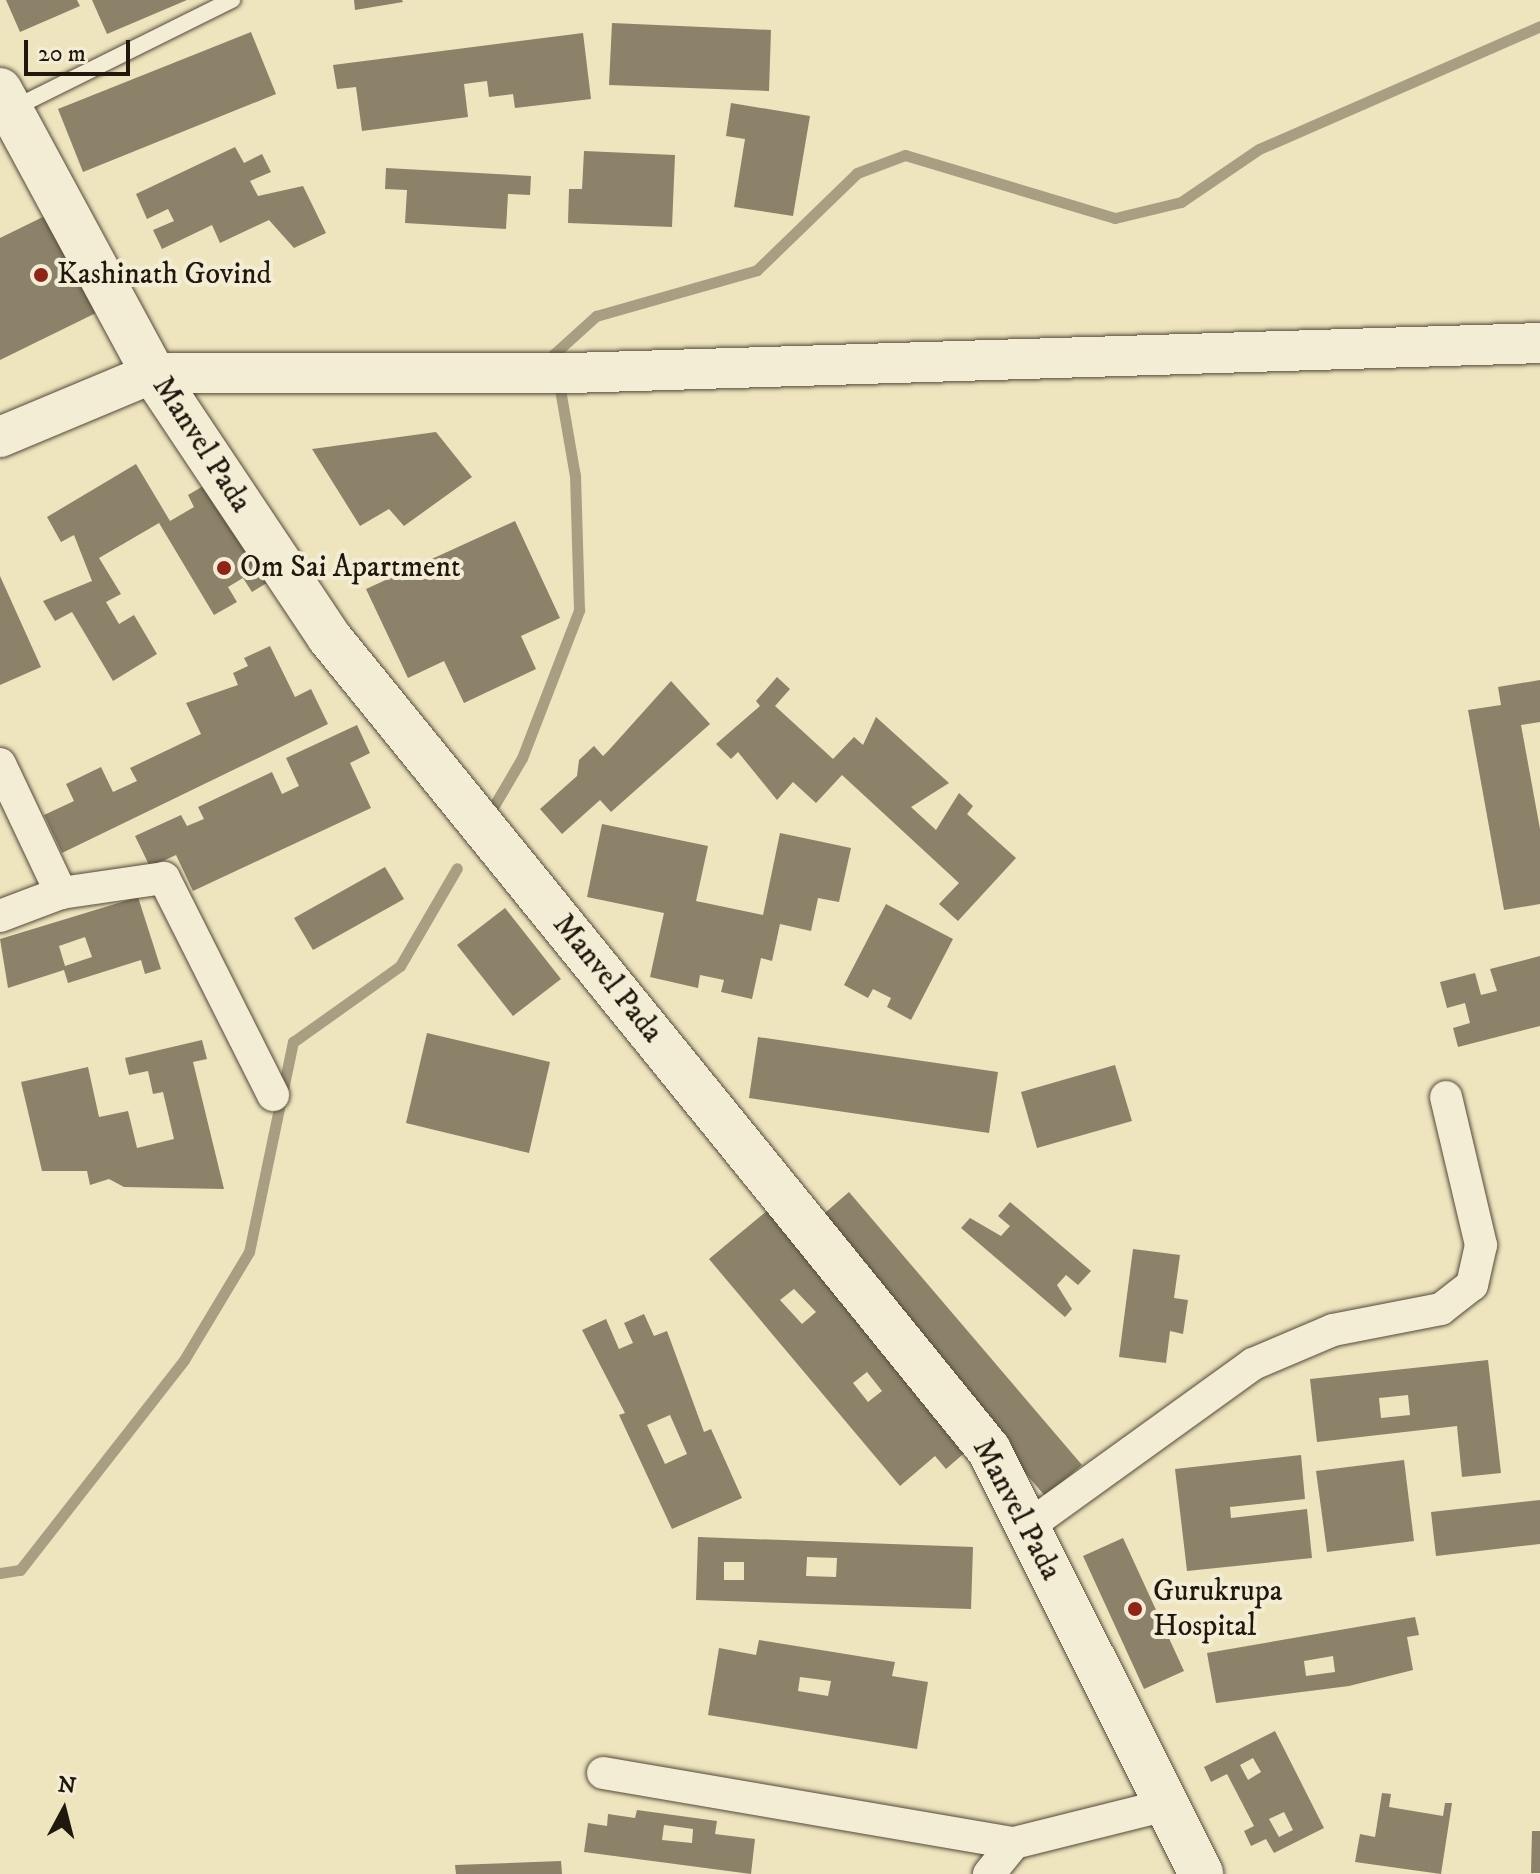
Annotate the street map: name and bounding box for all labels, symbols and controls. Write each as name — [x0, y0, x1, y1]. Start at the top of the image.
scale bar — [28, 24, 134, 74]
text: 20 m — [38, 39, 86, 69]
place label: Kashinath Govind — [57, 257, 272, 293]
marker: Kashinath Govind — [32, 266, 50, 284]
street label: Manvel Pada — [144, 370, 258, 520]
place label: Om Sai Apartment — [240, 550, 461, 586]
marker: Om Sai Apartment — [215, 559, 233, 577]
street label: Manvel Pada — [544, 908, 670, 1050]
street label: Manvel Pada — [964, 1433, 1068, 1587]
place label: Gurukrupa Hospital — [1153, 1574, 1282, 1644]
marker: Gurukrupa Hospital — [1124, 1598, 1146, 1620]
north arrow — [24, 1770, 104, 1850]
text: N — [56, 1771, 78, 1800]

